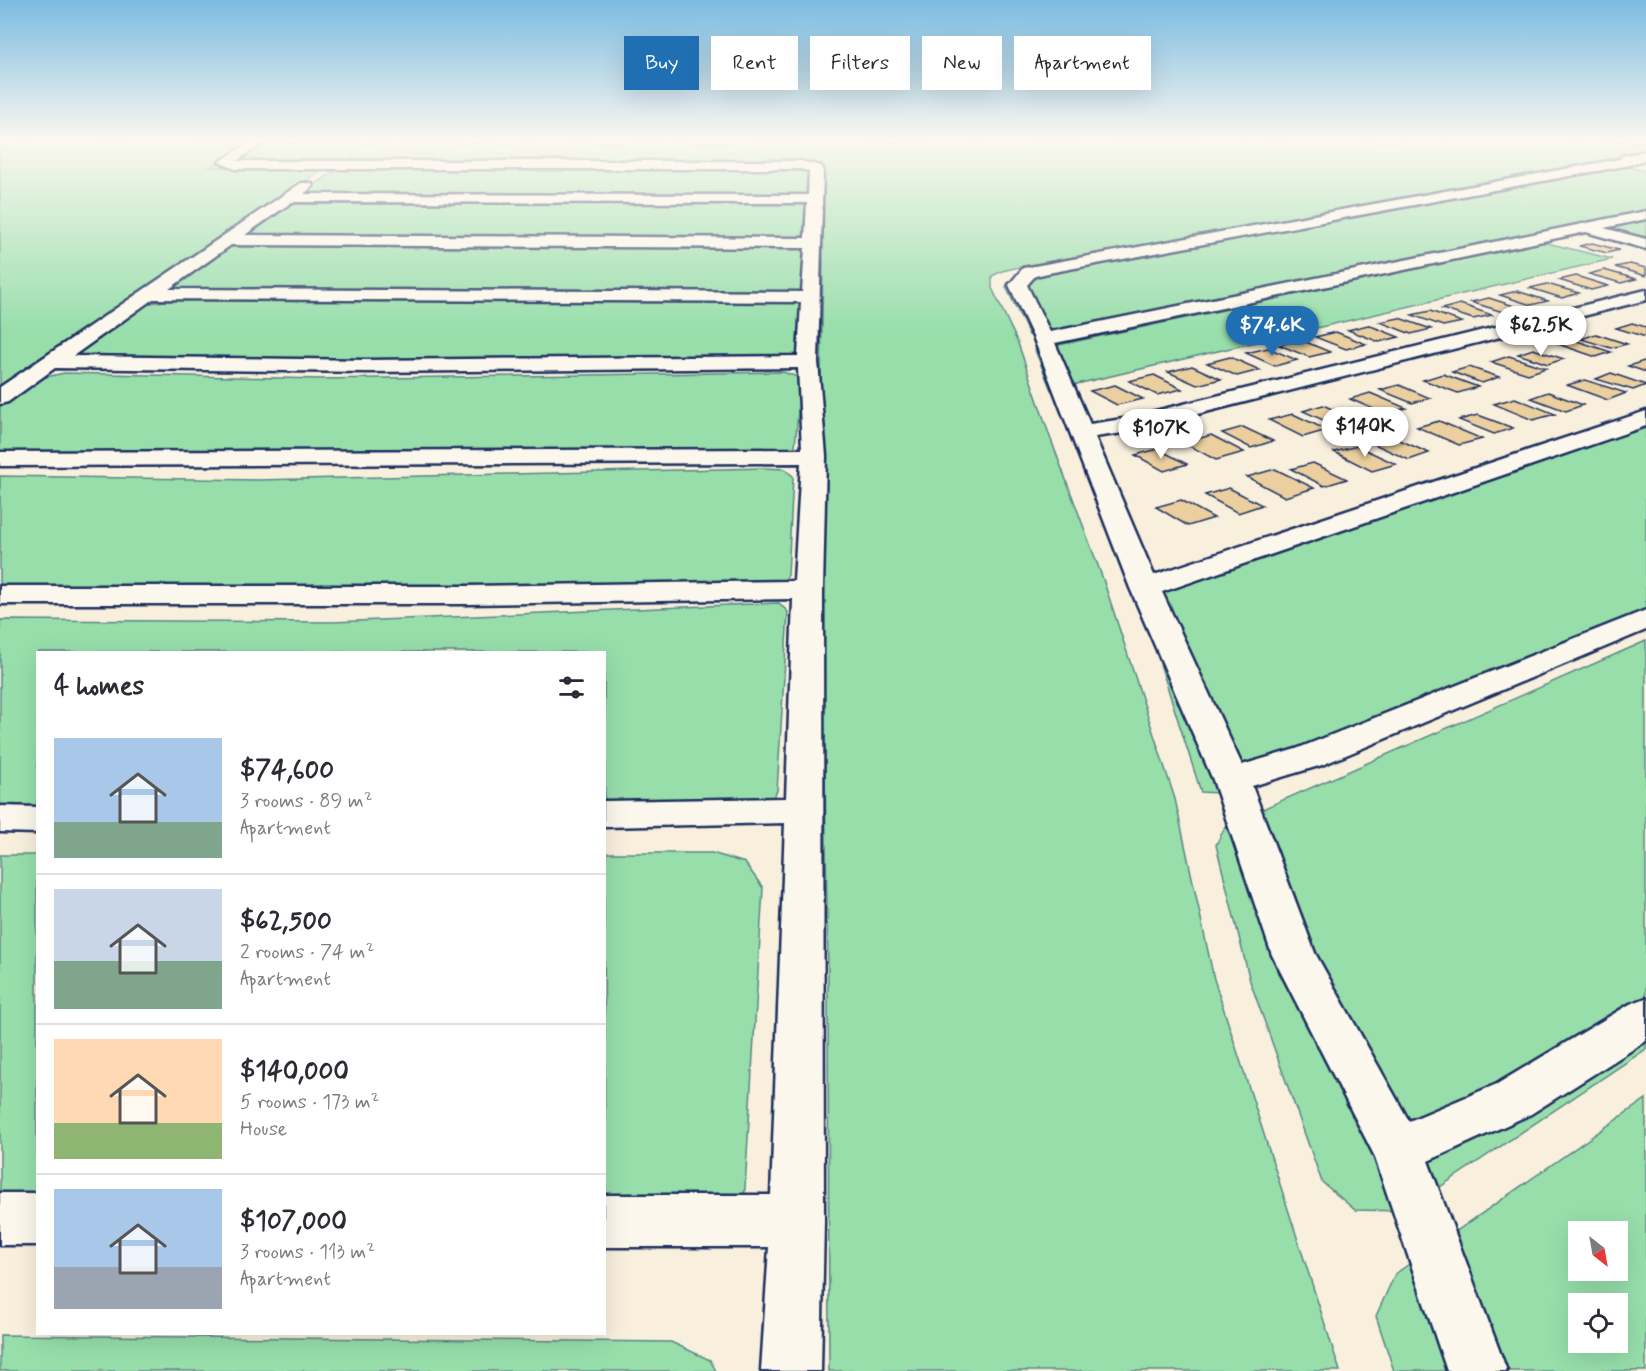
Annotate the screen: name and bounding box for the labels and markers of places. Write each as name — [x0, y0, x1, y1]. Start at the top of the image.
pin: $74.6K — [1223, 306, 1321, 357]
pin: $62.5K — [1492, 306, 1590, 357]
pin: $140K — [1323, 407, 1407, 458]
pin: $107K — [1119, 409, 1203, 460]

